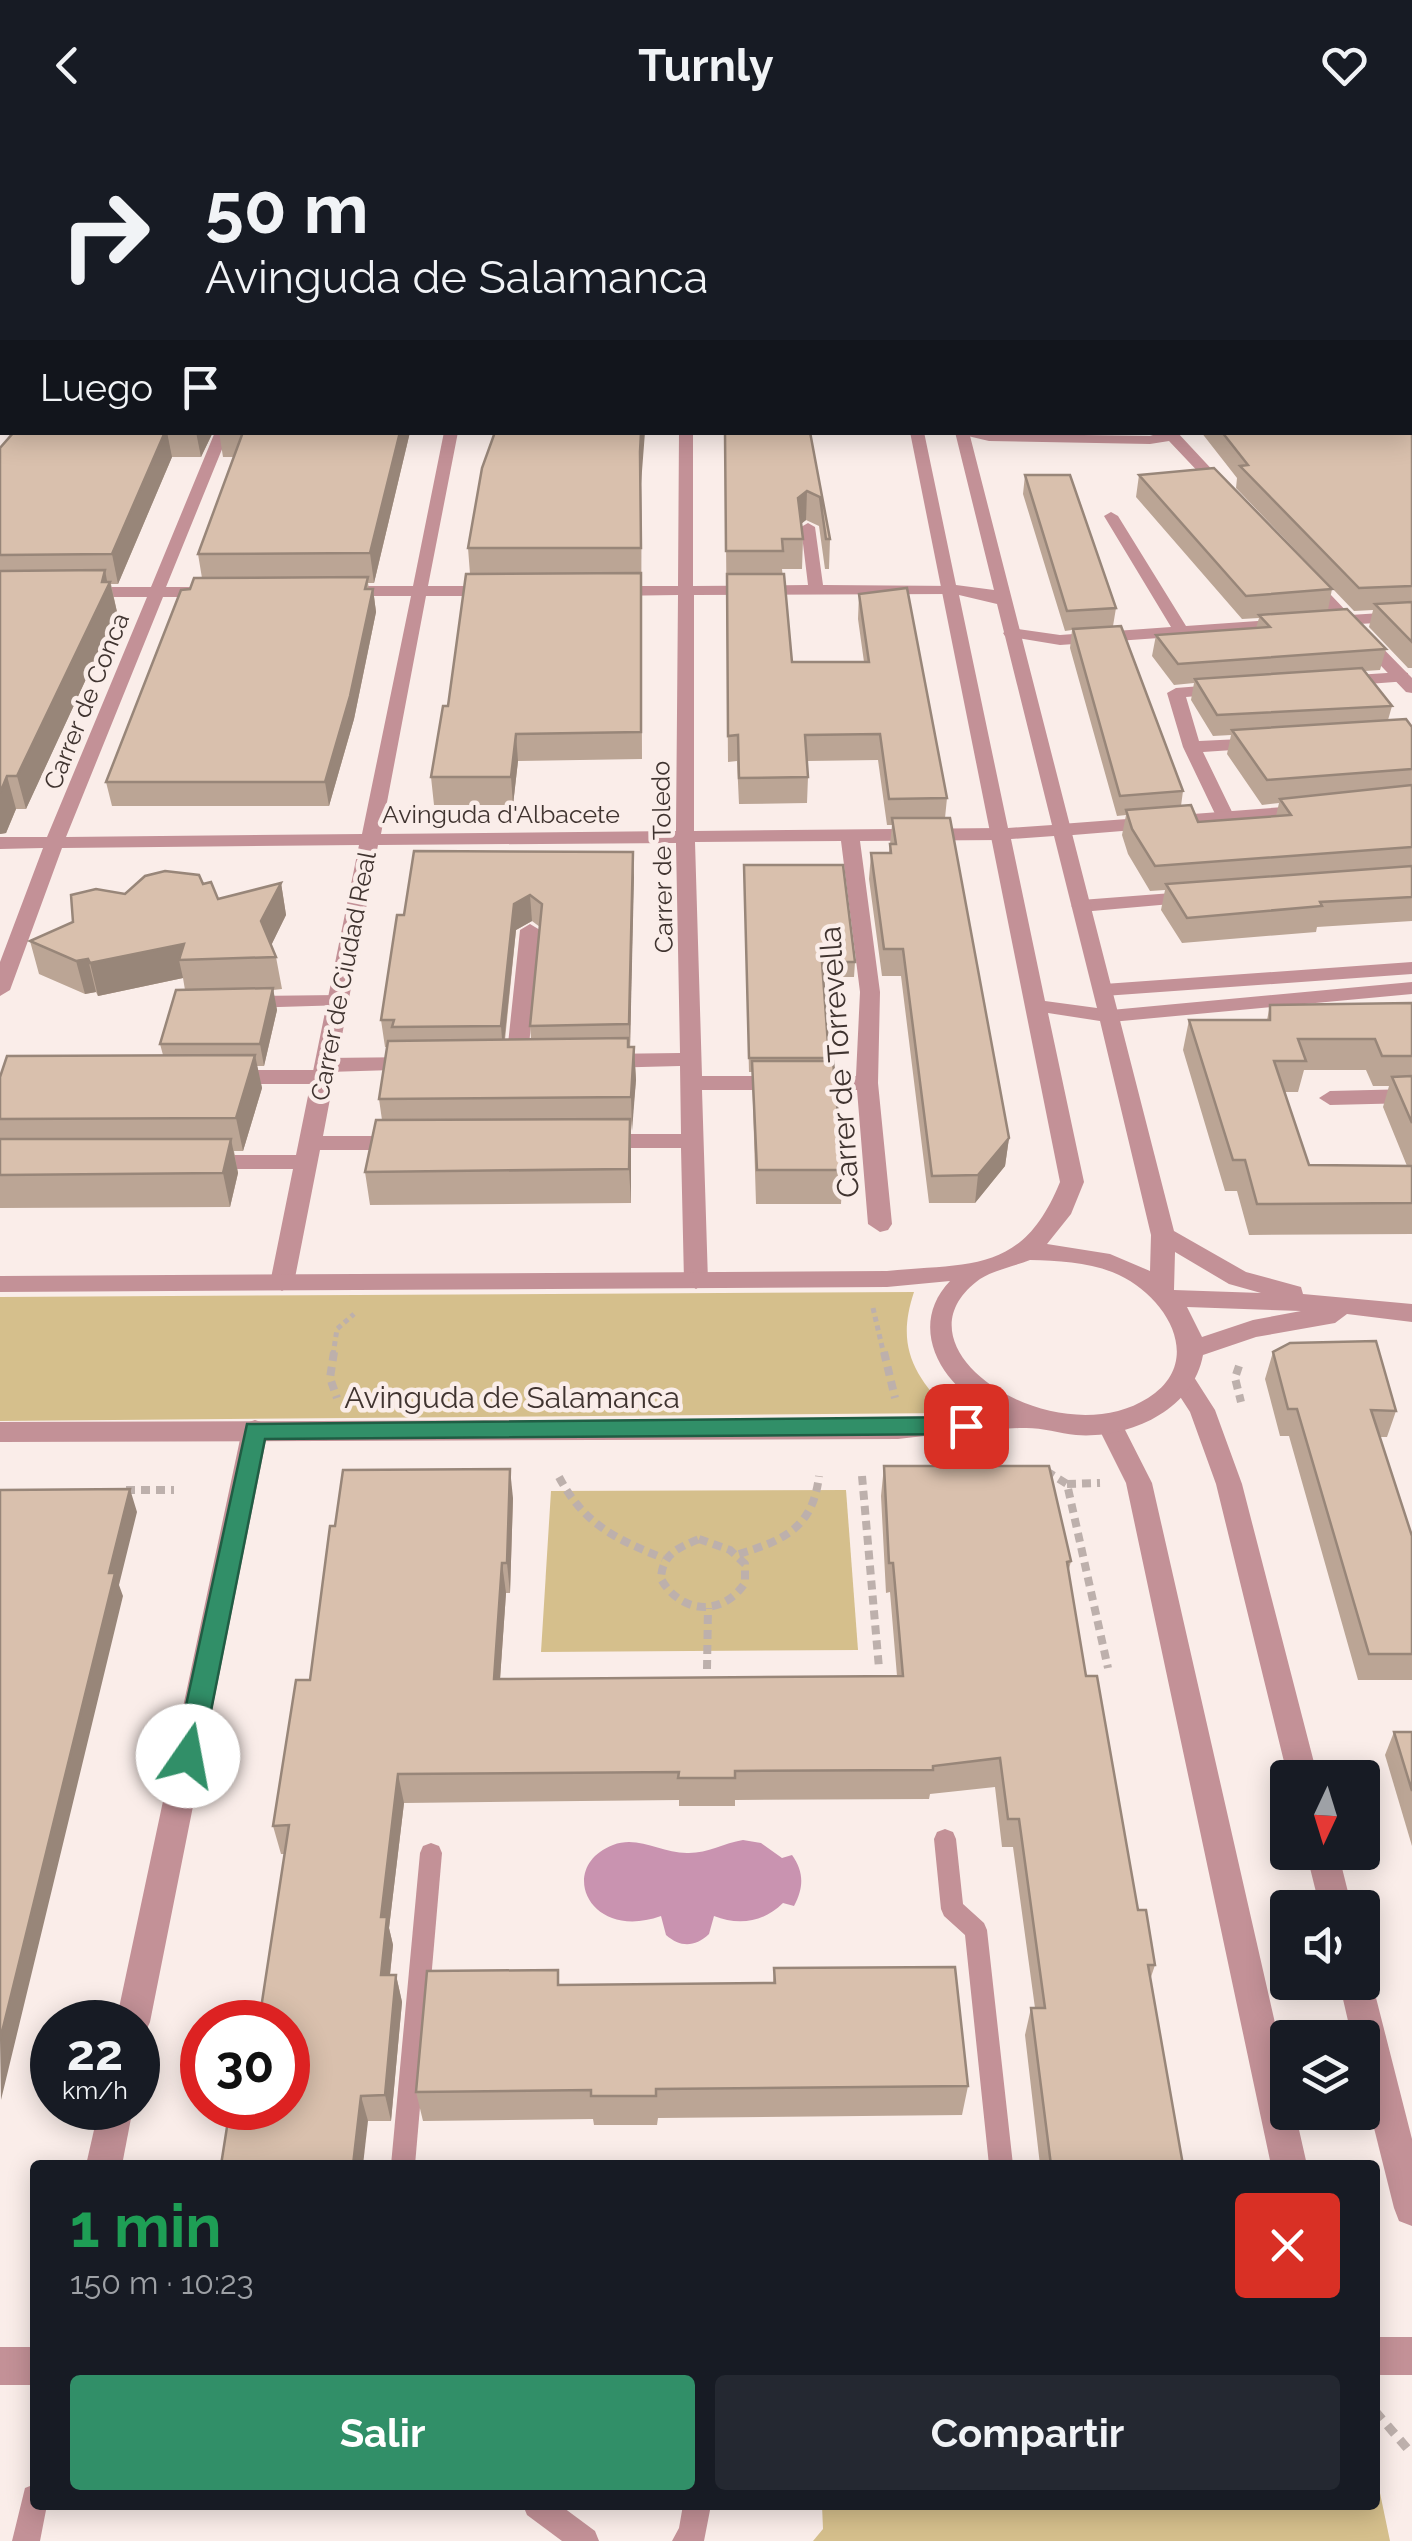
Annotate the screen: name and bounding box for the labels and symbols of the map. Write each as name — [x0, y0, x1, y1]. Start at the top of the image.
street label: Carrer de Conca — [37, 608, 135, 794]
street label: Carrer de Toledo — [645, 761, 679, 953]
street label: Avinguda d'Albacete — [382, 799, 620, 829]
street label: Carrer de Ciudad Real — [304, 849, 382, 1103]
street label: Carrer de Torrevella — [812, 925, 866, 1199]
street label: Avinguda de Salamanca — [344, 1380, 680, 1415]
pin — [924, 1384, 1009, 1469]
position arrow — [136, 1704, 240, 1808]
north arrow — [1270, 1760, 1380, 1870]
speed limit sign: 30 — [180, 2000, 310, 2130]

